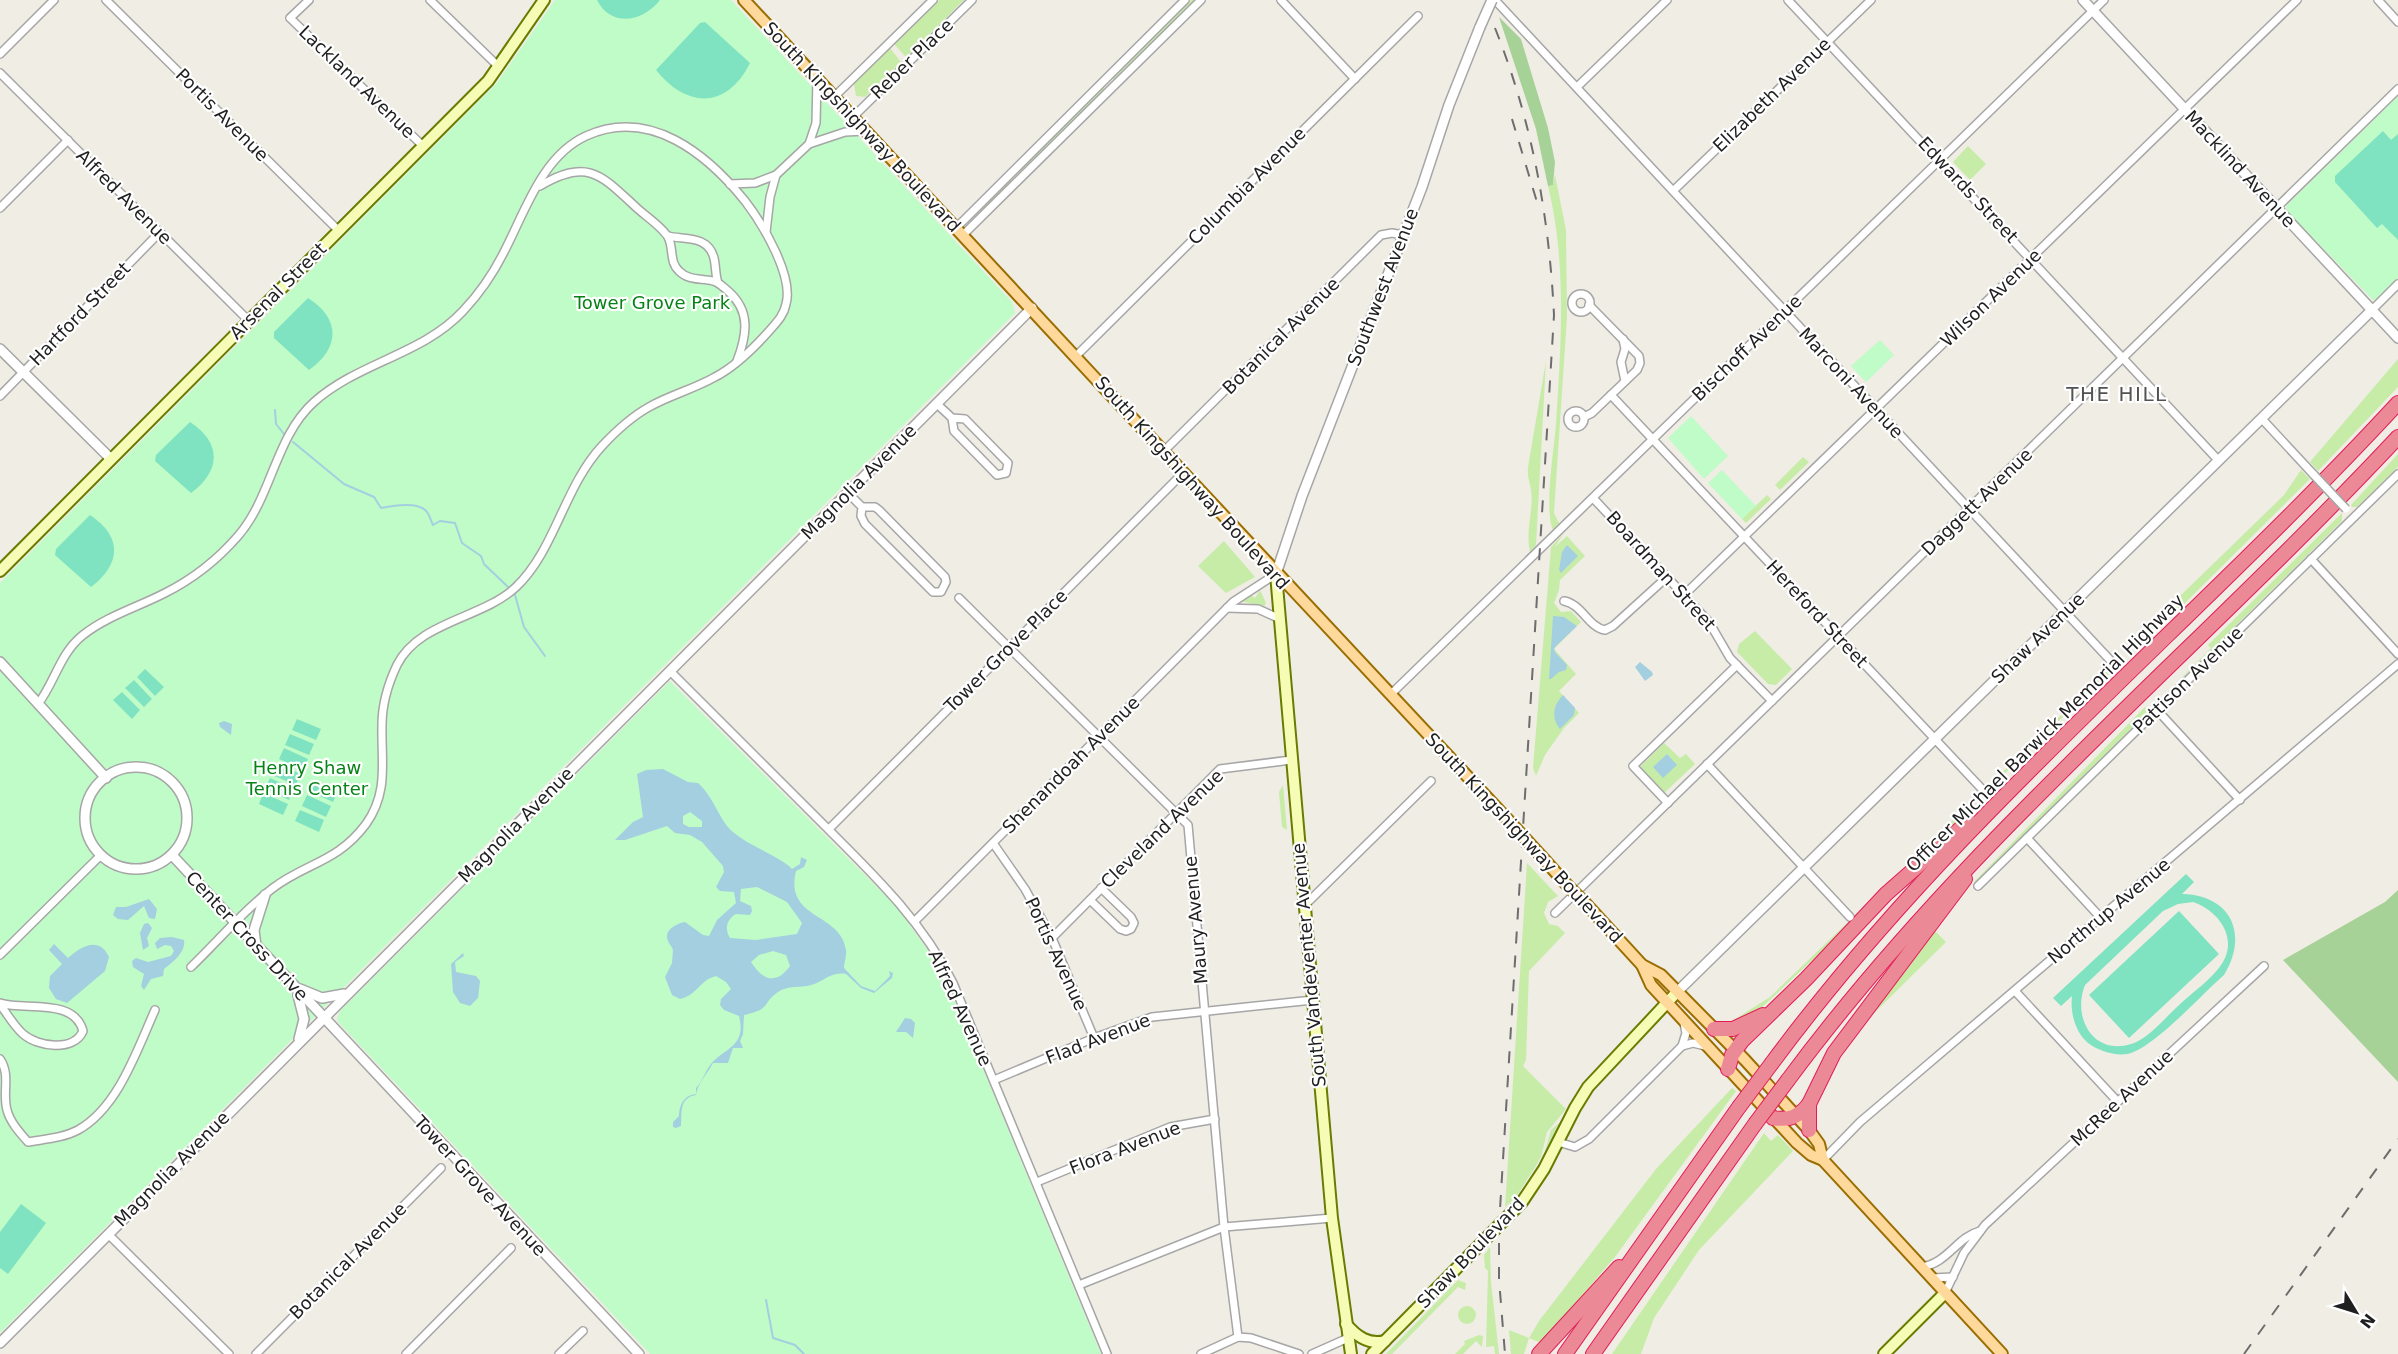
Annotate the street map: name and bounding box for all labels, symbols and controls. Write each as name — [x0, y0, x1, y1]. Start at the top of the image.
street label: Reber Place — [866, 14, 957, 103]
street label: South Kingshighway Boulevard — [759, 17, 965, 236]
street label: Lackland Avenue — [295, 21, 420, 142]
street label: Elizabeth Avenue — [1708, 33, 1835, 156]
street label: Portis Avenue — [172, 64, 273, 165]
street label: Macklind Avenue — [2181, 106, 2300, 232]
street label: Columbia Avenue — [1184, 123, 1310, 249]
street label: Edwards Street — [1914, 132, 2023, 247]
street label: Alfred Avenue — [72, 145, 176, 249]
street label: Southwest Avenue — [1343, 205, 1422, 369]
street label: Arsenal Street — [225, 238, 330, 343]
street label: Wilson Avenue — [1936, 244, 2045, 351]
street label: Hartford Street — [25, 258, 134, 370]
street label: Botanical Avenue — [1218, 273, 1343, 398]
street label: Bischoff Avenue — [1688, 290, 1806, 405]
park label: Tower Grove Park — [573, 292, 731, 313]
street label: Marconi Avenue — [1795, 323, 1908, 442]
street label: South Kingshighway Boulevard — [1091, 372, 1294, 594]
district label: THE HILL — [2065, 382, 2168, 406]
street label: Magnolia Avenue — [797, 420, 921, 544]
street label: Daggett Avenue — [1917, 444, 2036, 560]
street label: Boardman Street — [1602, 507, 1720, 635]
street label: Hereford Street — [1762, 556, 1872, 672]
street label: Tower Grove Place — [939, 585, 1071, 717]
street label: Shaw Avenue — [1987, 588, 2089, 687]
street label: Officer Michael Barwick Memorial Highway — [1901, 589, 2188, 876]
street label: Pattison Avenue — [2128, 622, 2247, 737]
street label: Shenandoah Avenue — [998, 692, 1144, 838]
street label: South Kingshighway Boulevard — [1421, 728, 1627, 947]
park label: Henry Shaw Tennis Center — [245, 757, 369, 799]
street label: Magnolia Avenue — [454, 763, 578, 887]
street label: Cleveland Avenue — [1096, 765, 1227, 892]
street label: South Vandeventer Avenue — [1287, 842, 1330, 1088]
street label: Northrup Avenue — [2043, 853, 2174, 968]
street label: Maury Avenue — [1179, 855, 1212, 985]
street label: Center Cross Drive — [182, 867, 313, 1005]
street label: Portis Avenue — [1021, 894, 1092, 1014]
street label: Alfred Avenue — [924, 946, 997, 1069]
street label: Flad Avenue — [1043, 1009, 1153, 1068]
street label: McRee Avenue — [2066, 1045, 2177, 1150]
street label: Magnolia Avenue — [110, 1107, 234, 1231]
street label: Tower Grove Avenue — [409, 1110, 551, 1260]
street label: Flora Avenue — [1066, 1117, 1183, 1178]
street label: Shaw Boulevard — [1413, 1193, 1529, 1312]
street label: Botanical Avenue — [285, 1198, 410, 1323]
north arrow — [2326, 1282, 2386, 1342]
text: N — [2356, 1310, 2379, 1332]

